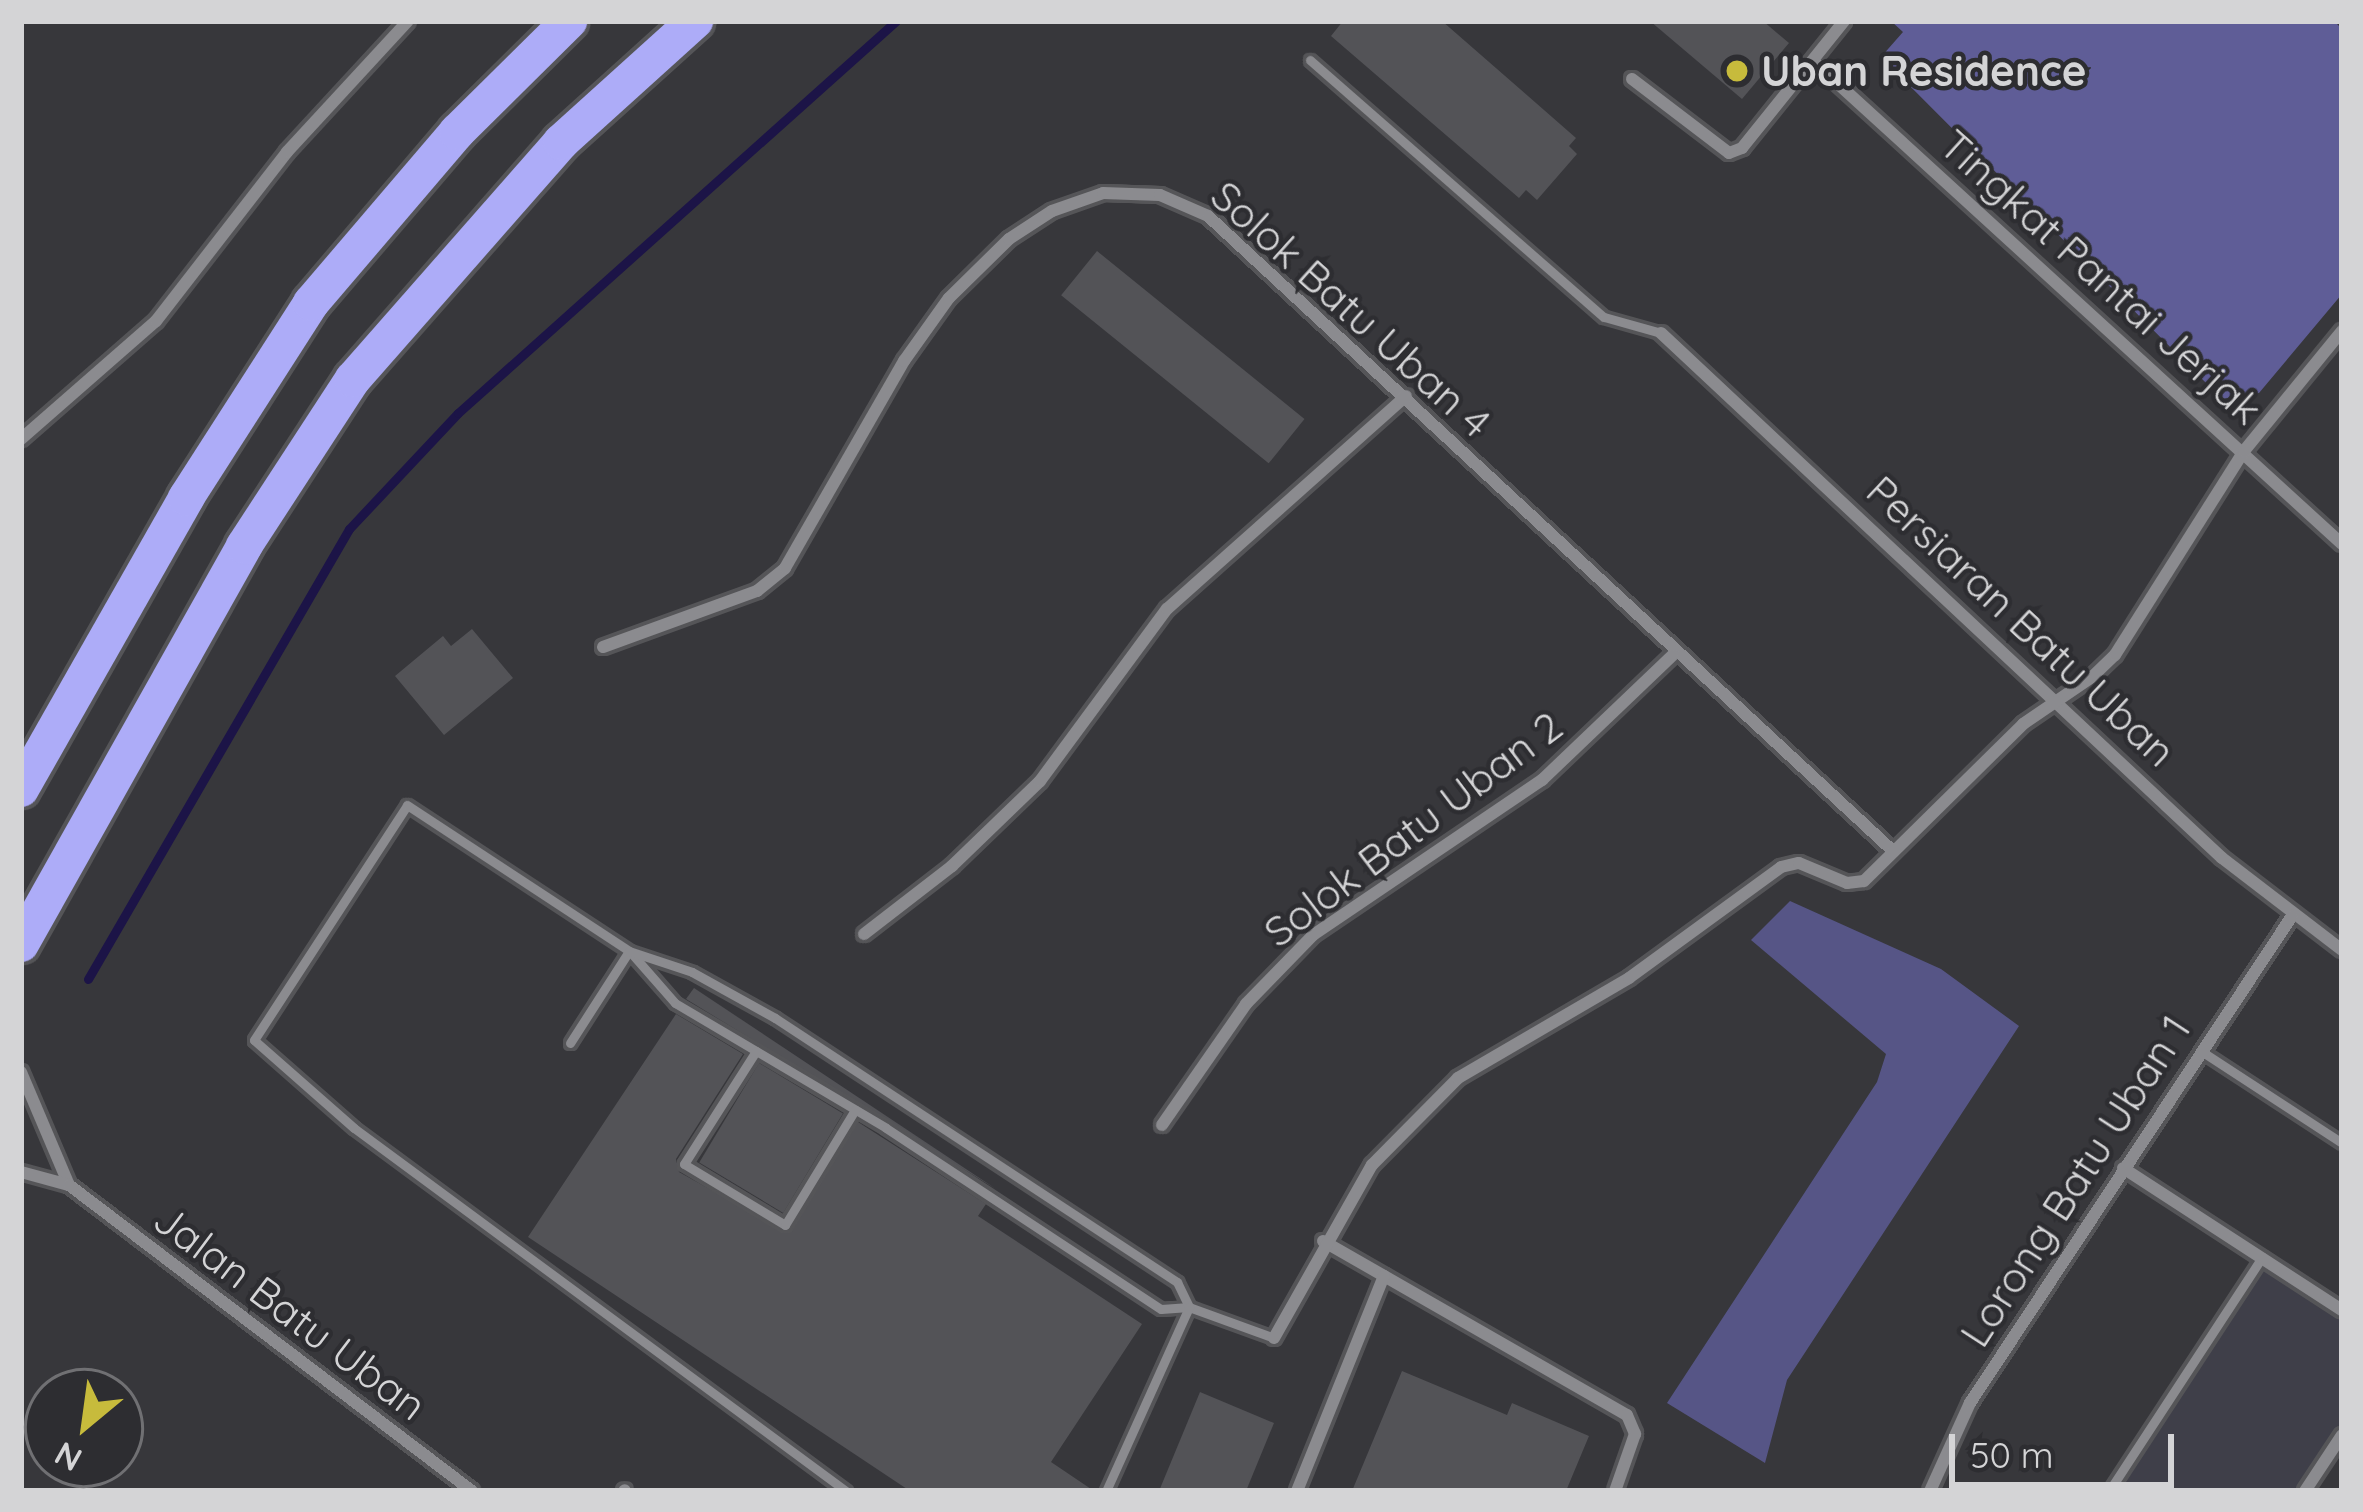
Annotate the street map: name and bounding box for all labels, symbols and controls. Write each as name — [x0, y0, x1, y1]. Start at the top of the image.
place label: Uban Residence — [1761, 46, 2087, 96]
marker: Uban Residence — [1724, 58, 1750, 84]
street label: Tingkat Pantai Jerjak — [1930, 119, 2272, 435]
street label: Solok Batu Uban 4 — [1201, 170, 1501, 448]
street label: Persiaran Batu Uban — [1856, 465, 2186, 777]
street label: Solok Batu Uban 2 — [1254, 701, 1572, 957]
street label: Lorong Batu Uban 1 — [1949, 1006, 2201, 1356]
street label: Jalan Batu Uban — [144, 1193, 436, 1431]
north arrow — [24, 1368, 144, 1488]
scale bar — [1955, 1410, 2180, 1484]
text: 50 m — [1970, 1432, 2054, 1477]
text: N — [47, 1433, 88, 1481]

